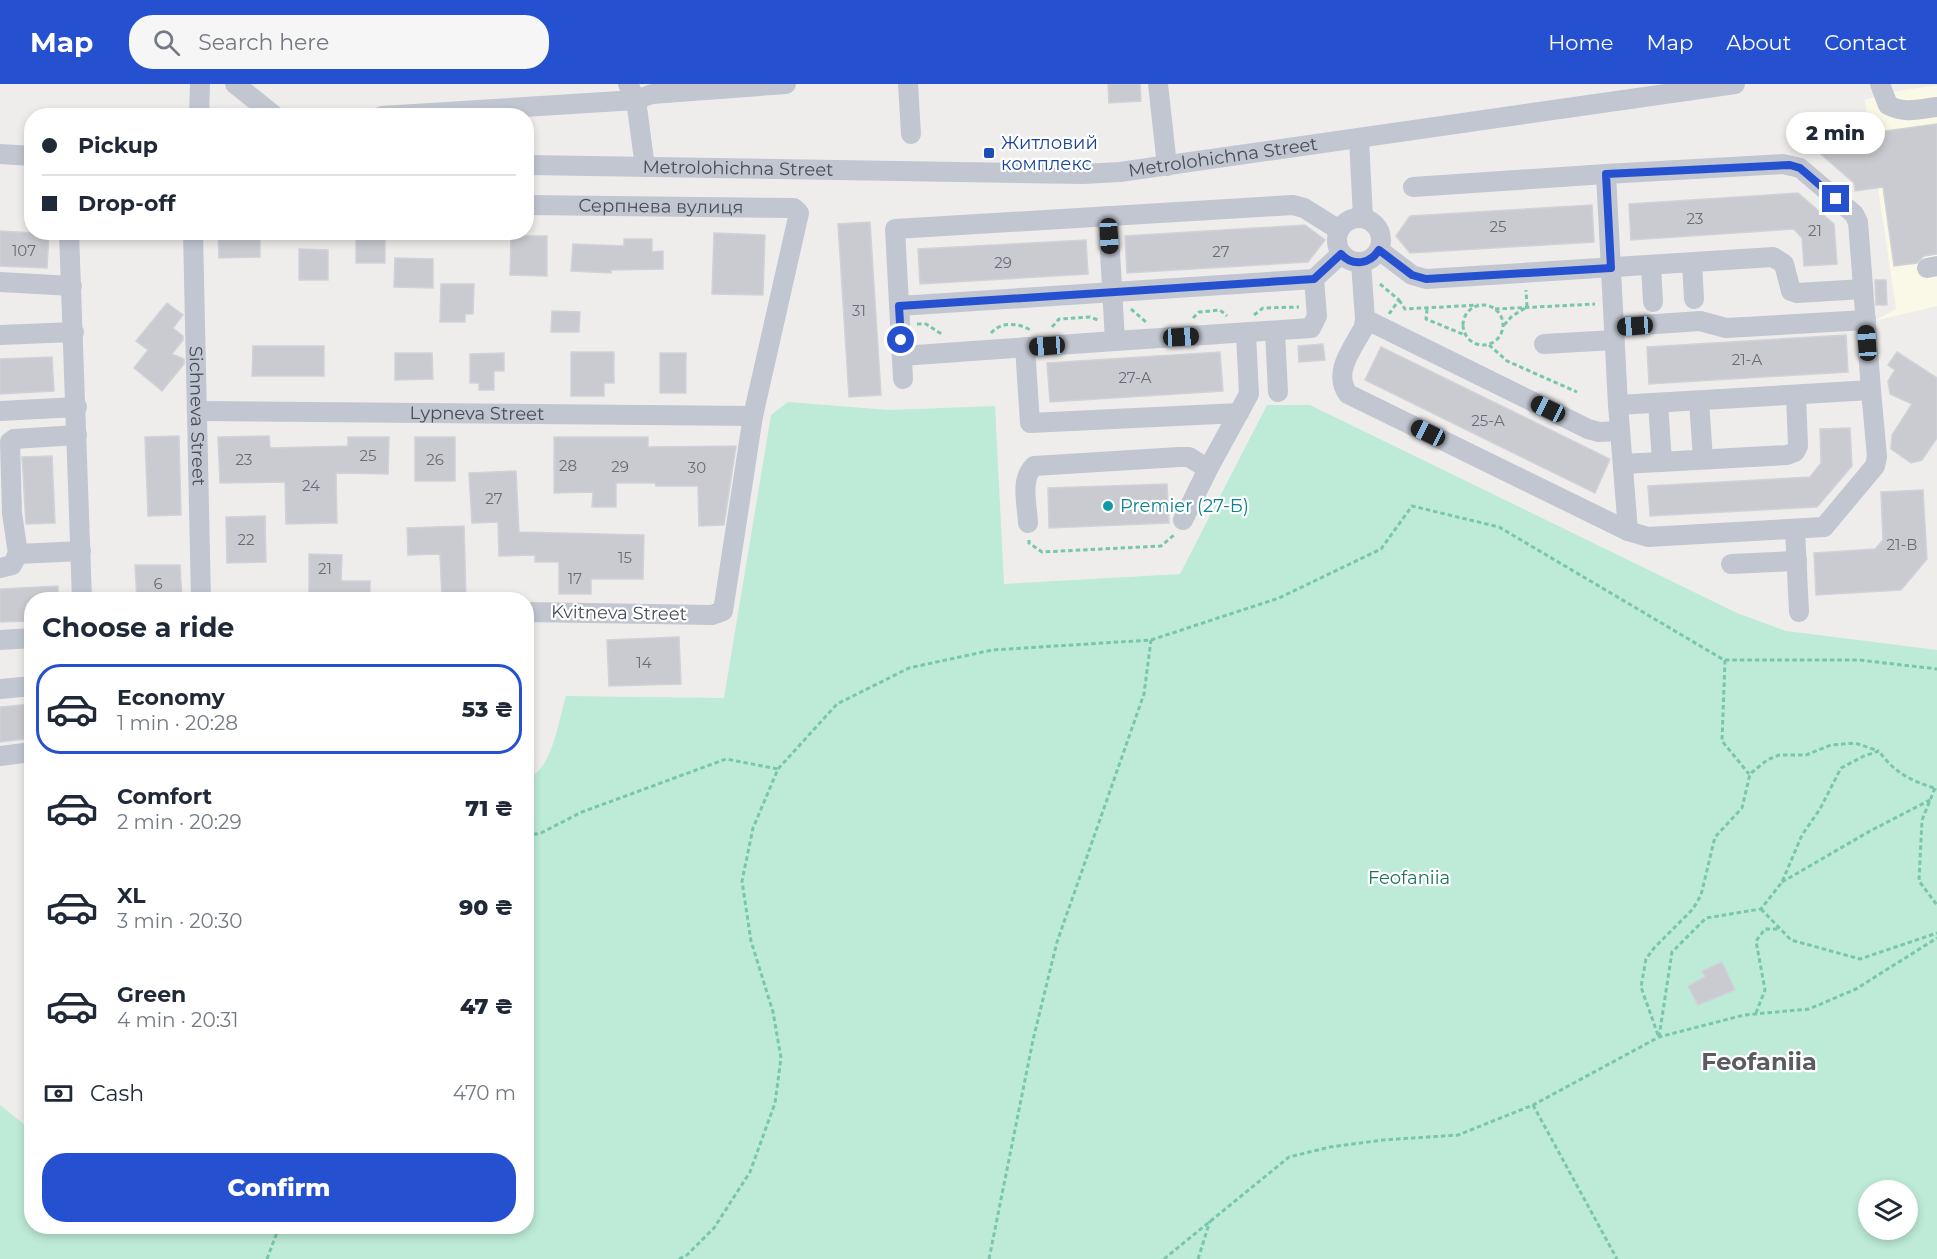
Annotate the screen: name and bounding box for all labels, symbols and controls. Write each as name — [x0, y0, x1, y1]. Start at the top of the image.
search box — [129, 15, 549, 69]
text: Map — [30, 25, 93, 59]
icon: search — [150, 26, 183, 59]
text: Search here — [198, 29, 329, 56]
text: Home — [1548, 30, 1613, 55]
text: Map — [1646, 30, 1693, 55]
text: About — [1726, 30, 1791, 55]
text: Contact — [1824, 30, 1907, 55]
callout: 2 min — [1786, 112, 1886, 154]
text: 2 min — [1806, 121, 1865, 145]
text: Pickup — [78, 132, 158, 159]
place label: Житловий комплекс — [1001, 132, 1098, 175]
street label: Metrolohichna Street — [1127, 133, 1319, 182]
marker: Житловий комплекс — [982, 146, 996, 160]
street label: Metrolohichna Street — [642, 156, 834, 181]
route end — [1822, 185, 1849, 212]
text: Drop-off — [78, 190, 176, 217]
street label: Серпнева вулиця — [578, 195, 744, 218]
house number: 23 — [1687, 209, 1703, 228]
house number: 25 — [1489, 217, 1507, 236]
car — [1099, 218, 1119, 254]
house number: 21 — [1808, 221, 1822, 240]
house number: 107 — [12, 241, 36, 260]
house number: 27 — [1212, 242, 1230, 261]
house number: 29 — [994, 253, 1012, 272]
house number: 31 — [852, 301, 866, 320]
car — [1616, 316, 1654, 336]
car — [1857, 324, 1877, 362]
route start — [887, 326, 914, 353]
car — [1163, 327, 1199, 347]
car — [1028, 336, 1066, 356]
street label: Sichneva Street — [184, 346, 210, 486]
house number: 21-А — [1732, 350, 1762, 369]
house number: 27-А — [1118, 368, 1152, 387]
car — [1528, 393, 1568, 425]
street label: Lypneva Street — [410, 402, 544, 425]
house number: 25-А — [1471, 411, 1505, 430]
car — [1408, 417, 1448, 449]
house number: 25 — [359, 446, 377, 465]
house number: 23 — [236, 450, 252, 469]
house number: 26 — [426, 450, 444, 469]
house number: 28 — [559, 456, 577, 475]
house number: 29 — [611, 457, 629, 476]
house number: 30 — [688, 458, 706, 477]
house number: 24 — [302, 476, 320, 495]
house number: 27 — [485, 489, 503, 508]
place label: Premier (27-Б) — [1120, 495, 1249, 517]
marker: Premier (27-Б) — [1101, 499, 1115, 513]
house number: 22 — [237, 530, 255, 549]
house number: 21-В — [1887, 535, 1917, 554]
house number: 15 — [618, 548, 632, 567]
house number: 21 — [318, 559, 332, 578]
house number: 17 — [568, 569, 582, 588]
house number: 6 — [153, 574, 163, 593]
street label: Kvitneva Street — [551, 601, 687, 625]
text: Choose a ride — [42, 611, 234, 644]
house number: 14 — [636, 653, 652, 672]
icon: car — [45, 682, 99, 736]
text: Economy — [117, 684, 225, 711]
text: 53 ₴ — [462, 696, 513, 723]
text: 1 min · 20:28 — [117, 711, 238, 735]
icon: car — [45, 781, 99, 835]
text: Comfort — [117, 783, 212, 810]
text: 71 ₴ — [465, 795, 513, 822]
text: 2 min · 20:29 — [117, 810, 242, 834]
park label: Feofaniia — [1368, 867, 1450, 889]
icon: car — [45, 880, 99, 934]
text: XL — [117, 882, 146, 909]
text: 90 ₴ — [459, 894, 513, 921]
text: 3 min · 20:30 — [117, 909, 242, 933]
icon: car — [45, 979, 99, 1033]
text: Green — [117, 981, 186, 1008]
text: 47 ₴ — [460, 993, 513, 1020]
text: 4 min · 20:31 — [117, 1008, 238, 1032]
district label: Feofaniia — [1701, 1047, 1817, 1076]
icon: cash — [42, 1077, 75, 1110]
text: Cash — [90, 1080, 144, 1107]
text: 470 m — [453, 1081, 516, 1105]
button: Confirm — [42, 1153, 516, 1222]
map controls — [1858, 1180, 1918, 1240]
button: layers — [1858, 1180, 1918, 1240]

